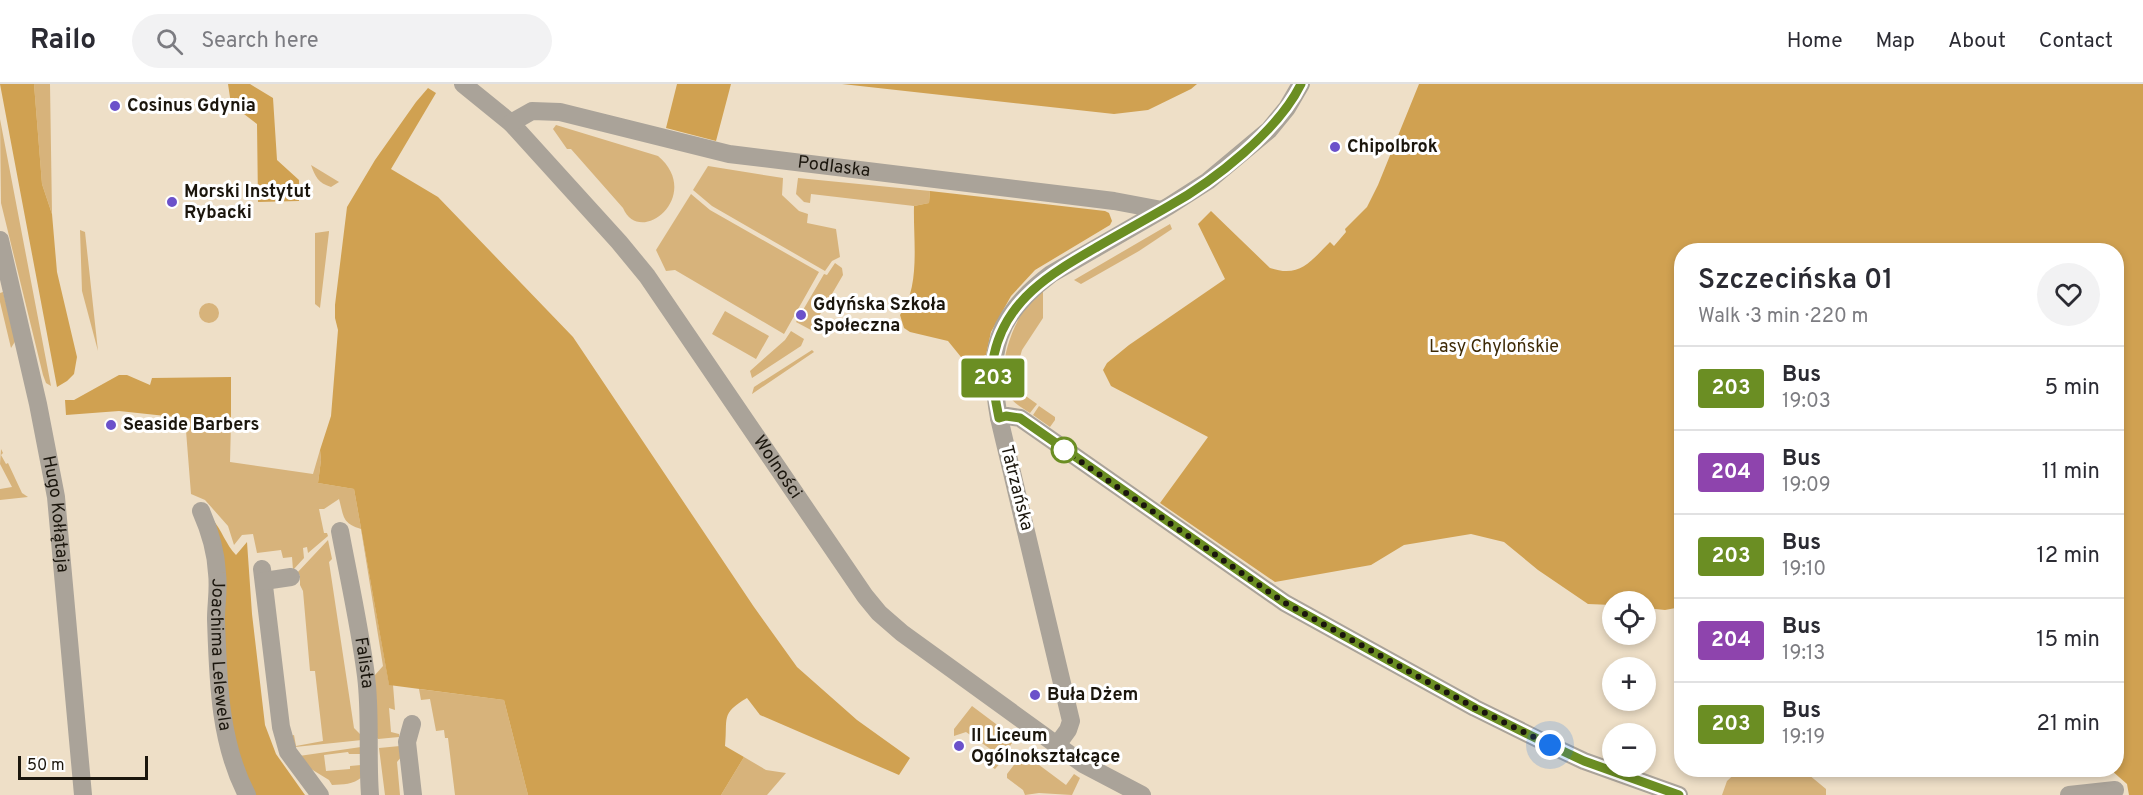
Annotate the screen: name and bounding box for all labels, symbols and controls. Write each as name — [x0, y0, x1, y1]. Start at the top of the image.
search box — [132, 14, 552, 68]
text: Railo — [30, 23, 96, 59]
icon: search — [153, 25, 186, 58]
text: Search here — [201, 28, 319, 55]
text: Home — [1787, 28, 1843, 55]
text: Map — [1876, 28, 1915, 55]
text: About — [1948, 28, 2006, 55]
text: Contact — [2039, 28, 2113, 55]
place label: Cosinus Gdynia — [127, 95, 256, 118]
marker: Cosinus Gdynia — [108, 99, 122, 113]
place label: Chipolbrok — [1347, 136, 1438, 159]
marker: Chipolbrok — [1328, 140, 1342, 154]
street label: Podlaska — [796, 151, 872, 183]
place label: Morski Instytut Rybacki — [184, 181, 311, 225]
marker: Morski Instytut Rybacki — [165, 195, 179, 209]
text: Szczecińska 01 — [1698, 263, 1893, 299]
button: heart — [2037, 263, 2100, 326]
place label: Gdyńska Szkoła Społeczna — [813, 294, 946, 338]
text: Walk · 3 min · 220 m — [1698, 304, 1868, 330]
marker: Gdyńska Szkoła Społeczna — [794, 308, 808, 322]
park label: Lasy Chylońskie — [1429, 336, 1559, 359]
line badge: 203 — [958, 358, 1028, 398]
text: Bus — [1782, 362, 1821, 389]
text: 203 — [973, 365, 1013, 392]
text: 203 — [1711, 375, 1751, 402]
text: 5 min — [2045, 375, 2100, 402]
text: 19:03 — [1782, 389, 1831, 415]
place label: Seaside Barbers — [123, 414, 259, 437]
marker: Seaside Barbers — [104, 418, 118, 432]
street label: Wolności — [748, 431, 807, 503]
unlabelled marker — [1051, 437, 1077, 463]
street label: Tatrzańska — [994, 443, 1038, 533]
text: Bus — [1782, 446, 1821, 473]
street label: Hugo Kołłątaja — [37, 454, 74, 574]
text: 204 — [1711, 459, 1751, 486]
text: 11 min — [2042, 459, 2100, 486]
text: 19:09 — [1782, 473, 1831, 499]
text: Bus — [1782, 530, 1821, 557]
text: 203 — [1711, 543, 1751, 570]
text: 12 min — [2037, 543, 2100, 570]
text: 19:10 — [1782, 557, 1826, 583]
street label: Joachima Lelewela — [204, 578, 237, 733]
map controls — [1602, 591, 1656, 777]
button: locate — [1602, 591, 1656, 645]
text: Bus — [1782, 614, 1821, 641]
text: 204 — [1711, 627, 1751, 654]
text: 15 min — [2036, 627, 2100, 654]
street label: Falista — [349, 635, 379, 690]
text: 19:13 — [1782, 641, 1825, 667]
button: + — [1602, 657, 1656, 711]
place label: Buła Dżem — [1047, 684, 1138, 707]
marker: Buła Dżem — [1028, 688, 1042, 702]
text: Bus — [1782, 698, 1821, 725]
text: 203 — [1711, 711, 1751, 738]
text: 21 min — [2037, 711, 2100, 738]
button: − — [1602, 723, 1656, 777]
place label: II Liceum Ogólnokształcące — [971, 725, 1120, 769]
text: 19:19 — [1782, 725, 1825, 751]
your location — [1535, 730, 1565, 760]
marker: II Liceum Ogólnokształcące — [952, 739, 966, 753]
scale bar — [18, 753, 148, 780]
text: 50 m — [27, 756, 65, 776]

